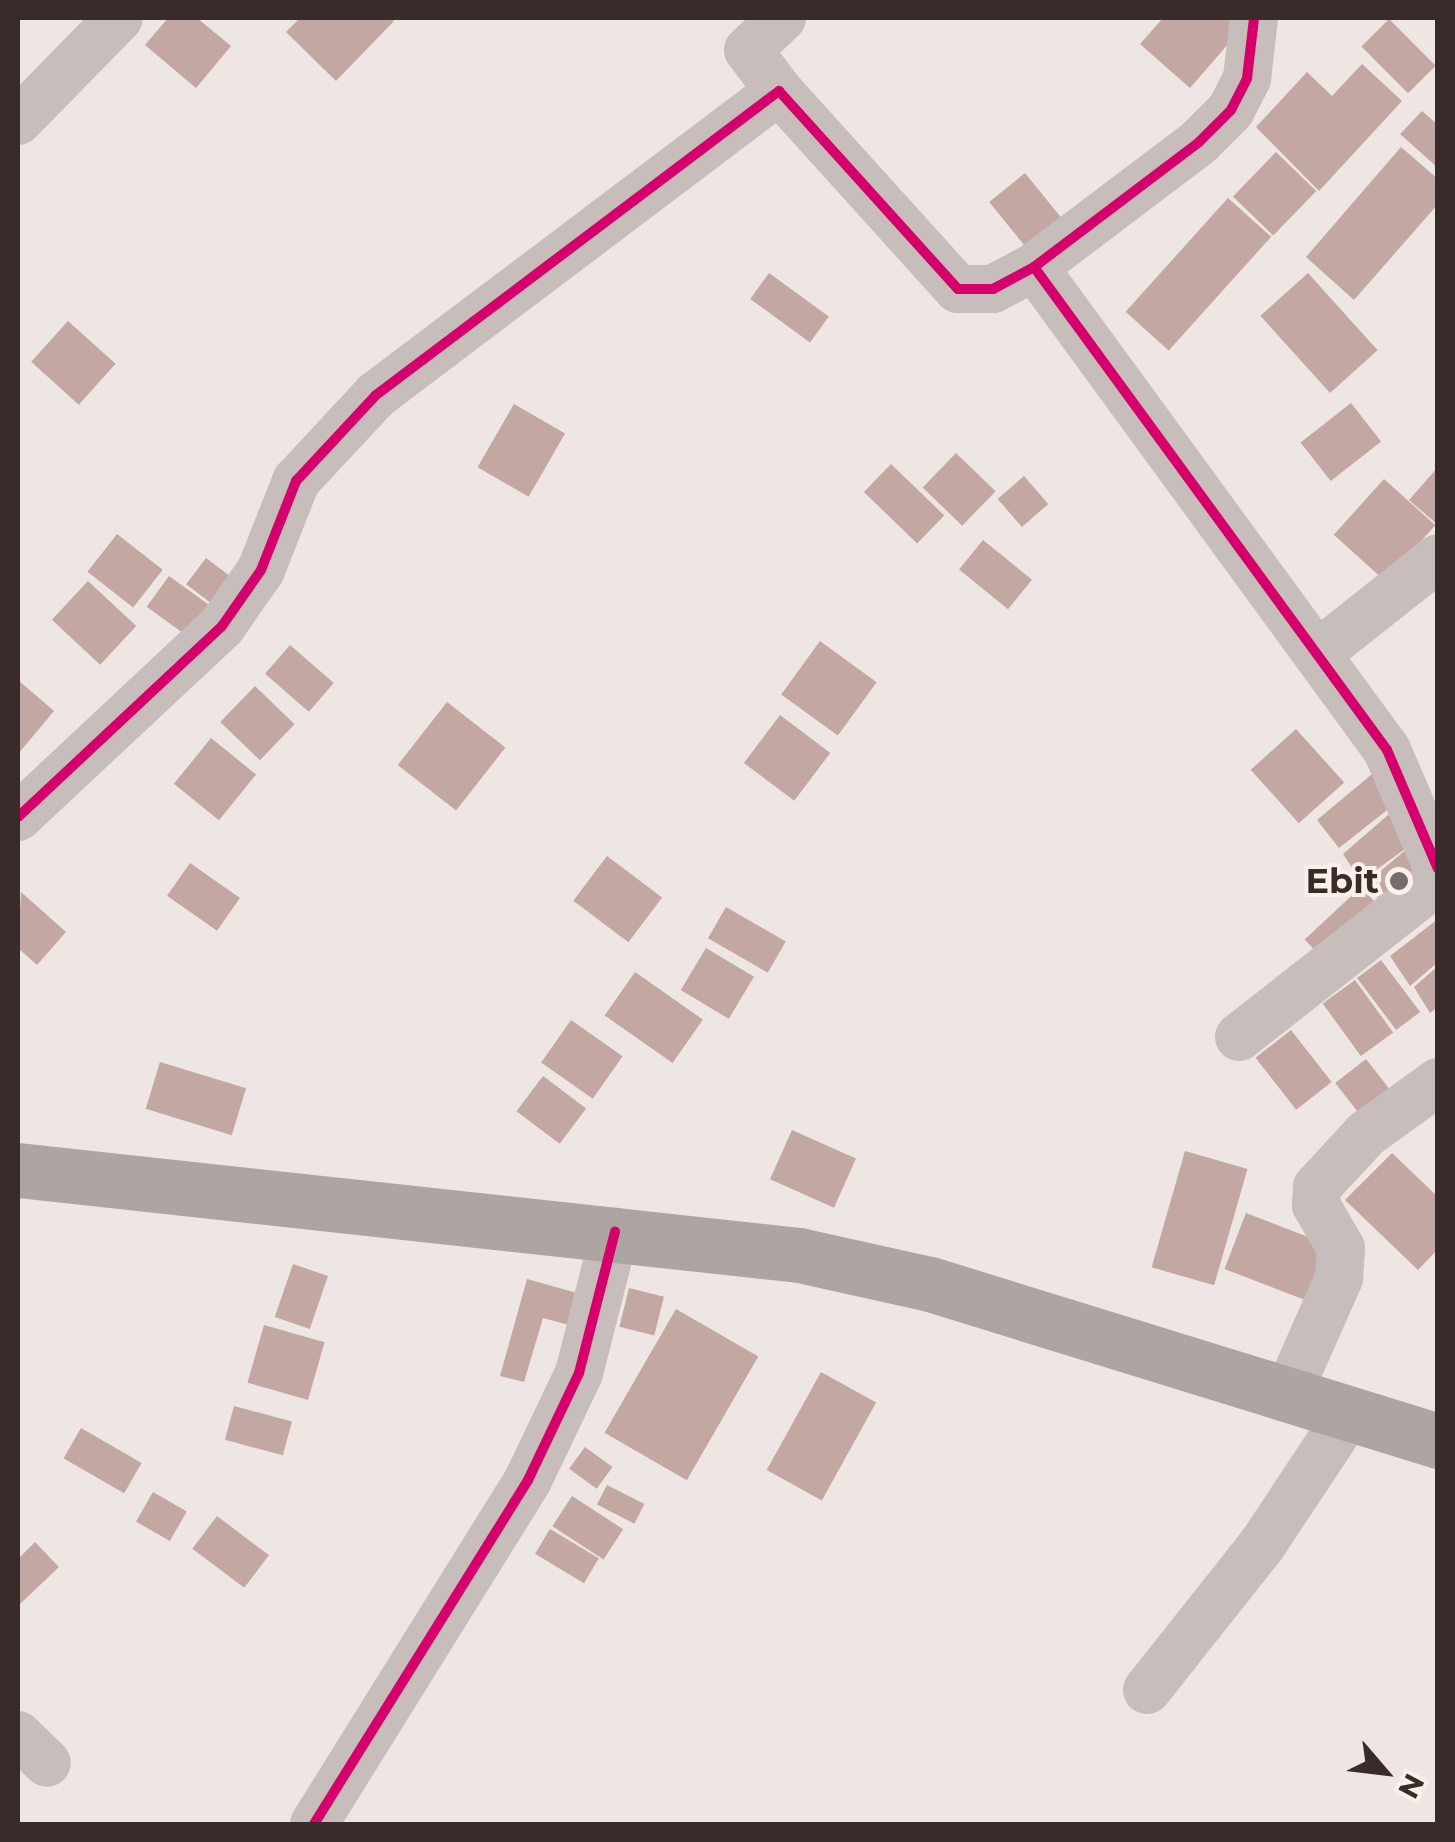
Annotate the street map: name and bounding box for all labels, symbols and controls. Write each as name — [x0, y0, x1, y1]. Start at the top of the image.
place label: Ebit — [1306, 860, 1379, 902]
marker: Ebit — [1388, 870, 1410, 892]
north arrow — [1335, 1722, 1435, 1822]
text: N — [1391, 1768, 1432, 1804]

